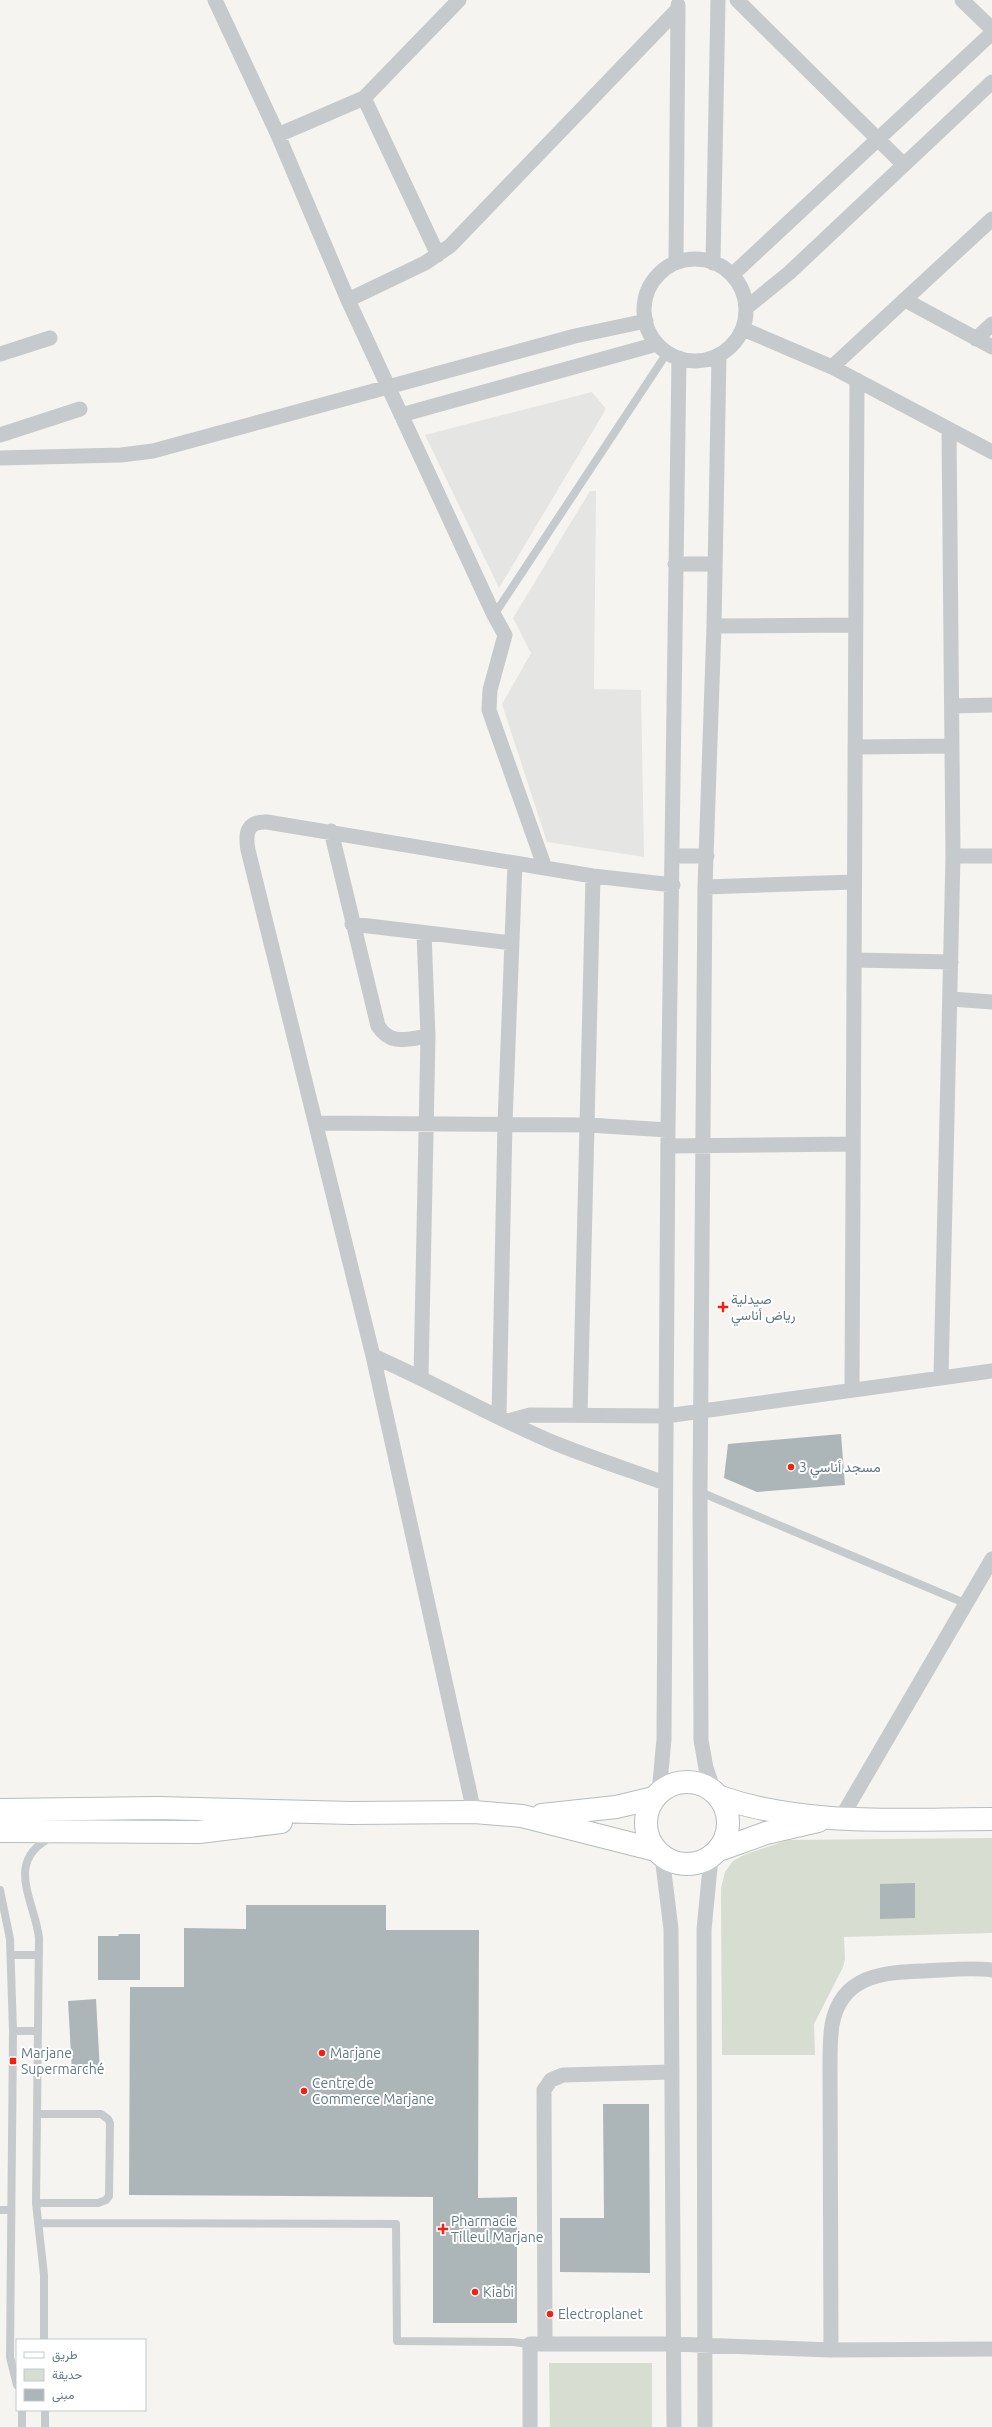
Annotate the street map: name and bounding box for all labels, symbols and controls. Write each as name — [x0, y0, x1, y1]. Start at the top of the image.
place label: صيدلية رياض أناسي — [731, 1291, 796, 1327]
marker: صيدلية رياض أناسي — [718, 1302, 728, 1312]
place label: مسجد أناسي 3 — [799, 1459, 881, 1479]
marker: مسجد أناسي 3 — [786, 1462, 796, 1472]
place label: Marjane Supermarché — [21, 2045, 104, 2077]
place label: Marjane — [330, 2045, 381, 2061]
marker: Marjane — [317, 2048, 327, 2058]
marker: Marjane Supermarché — [8, 2056, 18, 2066]
place label: Centre de Commerce Marjane — [312, 2075, 434, 2107]
marker: Centre de Commerce Marjane — [299, 2086, 309, 2096]
place label: Pharmacie Tilleul Marjane — [451, 2213, 543, 2245]
marker: Pharmacie Tilleul Marjane — [438, 2224, 448, 2234]
place label: Kiabi — [483, 2284, 514, 2300]
marker: Kiabi — [470, 2287, 480, 2297]
place label: Electroplanet — [558, 2306, 644, 2322]
marker: Electroplanet — [545, 2309, 555, 2319]
legend — [16, 2339, 146, 2411]
text: طريق — [52, 2348, 78, 2363]
text: حديقة — [52, 2368, 82, 2382]
text: مبنى — [52, 2388, 74, 2403]

